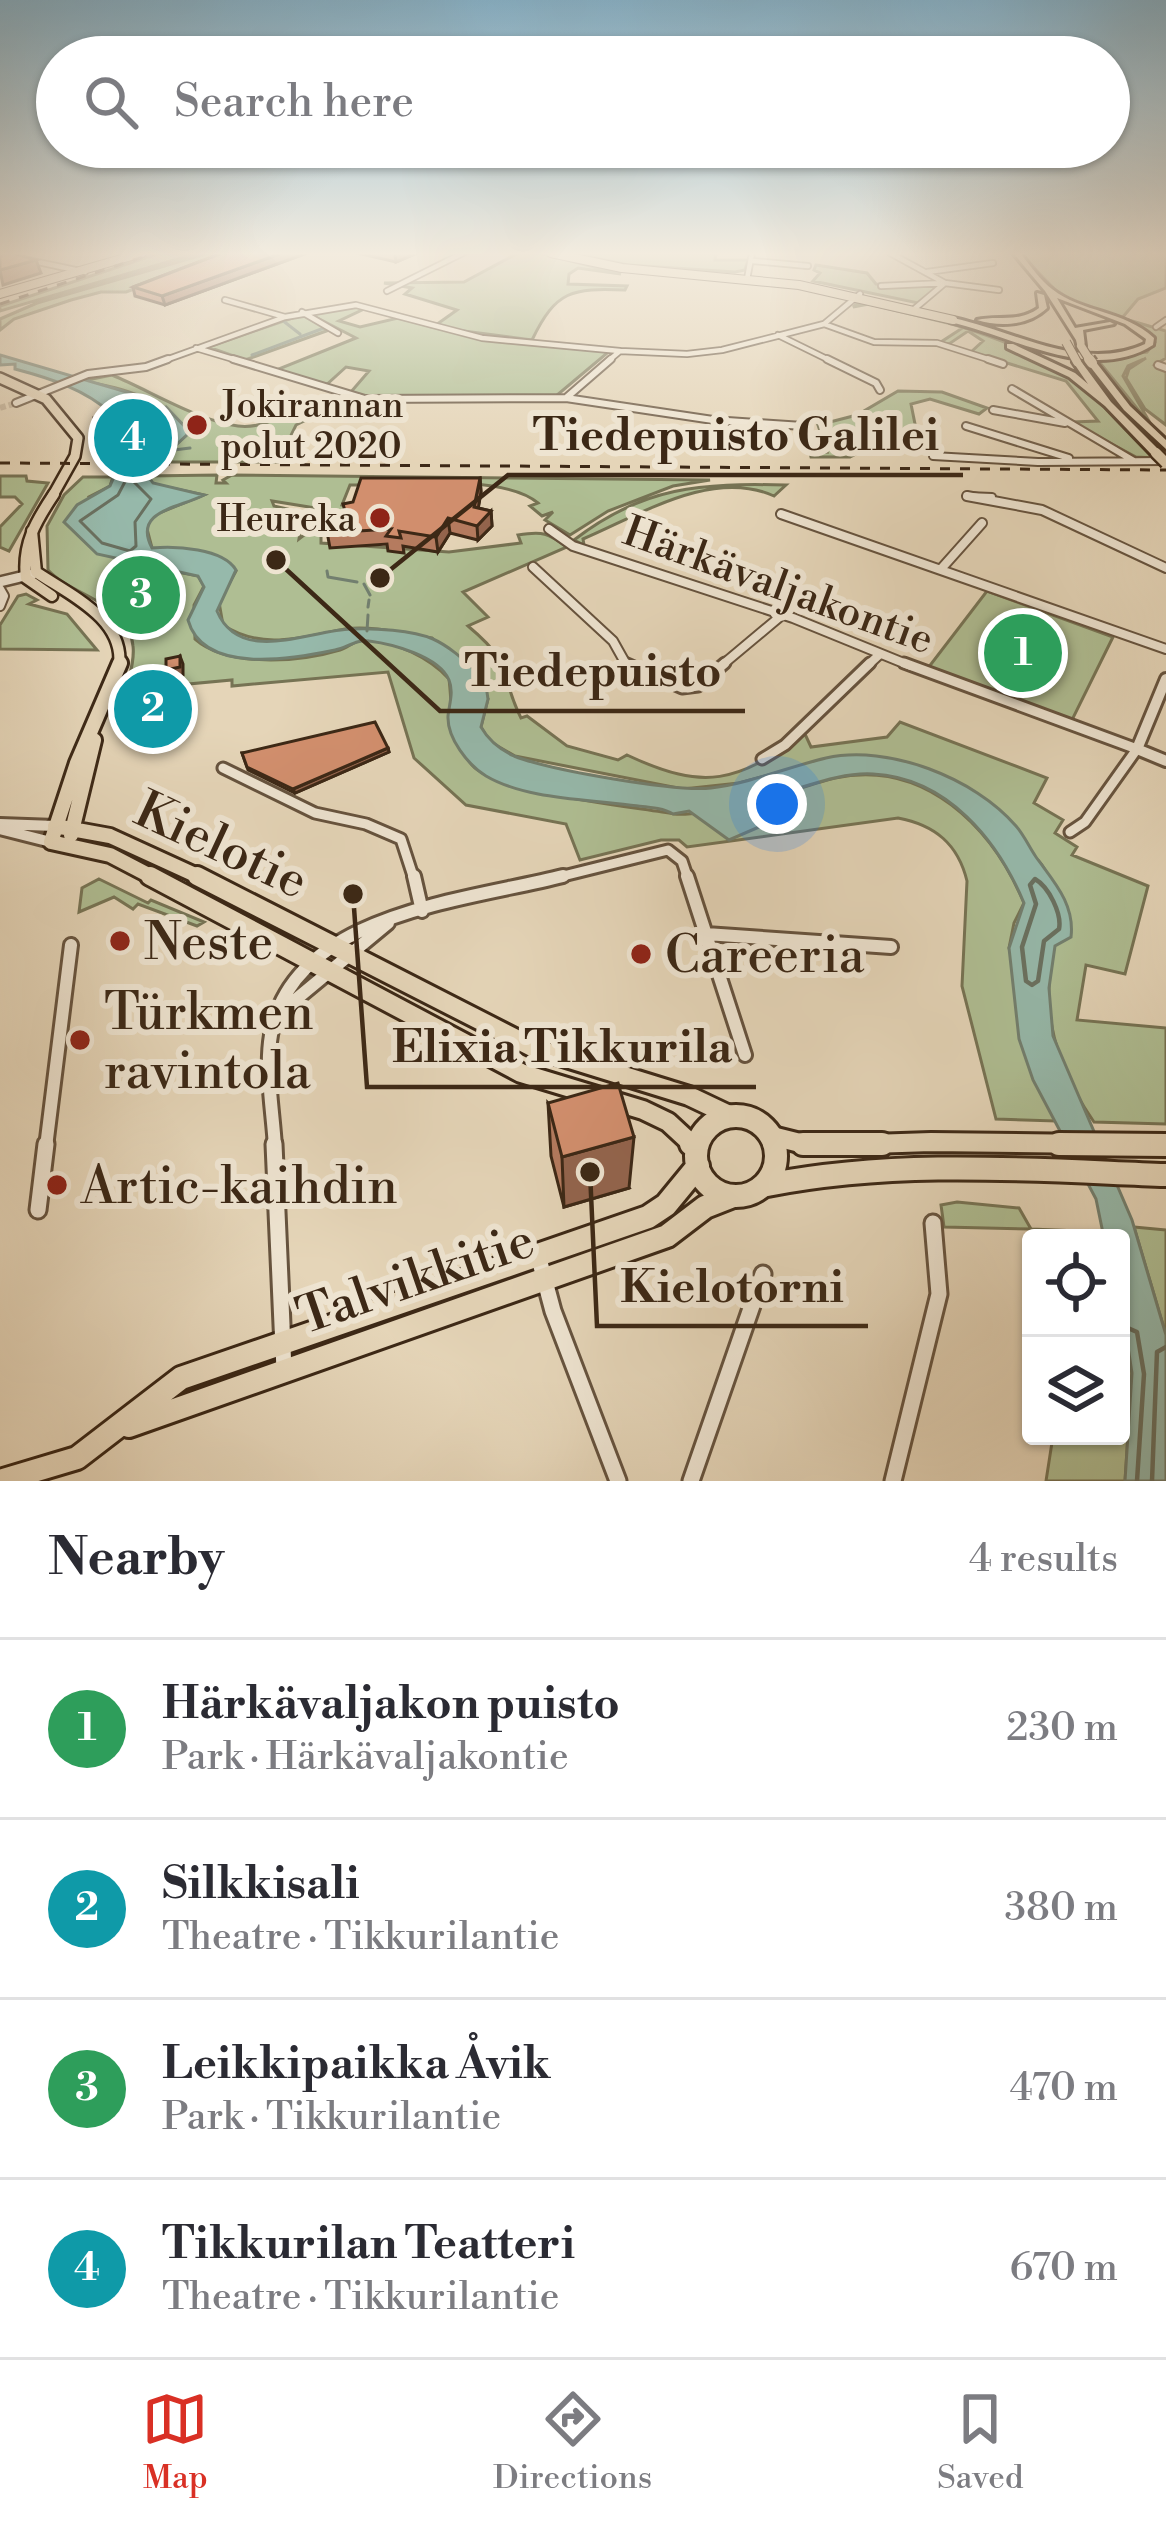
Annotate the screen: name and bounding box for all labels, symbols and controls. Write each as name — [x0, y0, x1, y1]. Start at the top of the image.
search box — [36, 36, 1130, 168]
icon: search — [78, 69, 144, 135]
text: Search here — [174, 74, 414, 131]
place label: Jokirannan polut 2020 — [219, 384, 404, 470]
pin: 4 — [94, 393, 172, 483]
callout: Tiedepuisto Galilei — [508, 394, 963, 475]
text: Tiedepuisto Galilei — [533, 408, 939, 465]
marker: Jokirannan polut 2020 — [184, 412, 210, 438]
place label: Heureka — [217, 498, 357, 543]
marker: Heureka — [367, 505, 393, 531]
street label: Härkävaljakontie — [615, 506, 941, 668]
pin: 3 — [102, 550, 180, 640]
pin: 1 — [984, 608, 1062, 698]
callout: Tiedepuisto — [440, 630, 745, 711]
text: Tiedepuisto — [465, 644, 721, 701]
pin: 2 — [114, 664, 192, 754]
your location — [747, 774, 807, 834]
street label: Kielotie — [124, 779, 318, 915]
place label: Neste — [144, 912, 273, 976]
place label: Careeria — [665, 925, 865, 989]
marker: Neste — [107, 928, 133, 954]
marker: Careeria — [628, 941, 654, 967]
place label: Türkmen ravintola — [104, 982, 314, 1105]
callout: Elixia Tikkurila — [367, 1006, 756, 1087]
text: Elixia Tikkurila — [392, 1020, 733, 1077]
marker: Türkmen ravintola — [67, 1027, 93, 1053]
place label: Artic-kaihdin — [80, 1156, 398, 1220]
marker: Artic-kaihdin — [44, 1172, 70, 1198]
street label: Talvikkitie — [289, 1209, 543, 1350]
map controls — [1022, 1229, 1130, 1445]
button: locate — [1022, 1229, 1130, 1337]
callout: Kielotorni — [597, 1245, 868, 1326]
text: Kielotorni — [620, 1260, 844, 1317]
button: layers — [1022, 1337, 1130, 1445]
text: Nearby — [48, 1527, 224, 1591]
text: 4 results — [969, 1535, 1118, 1584]
text: Härkävaljakon puisto — [162, 1676, 620, 1733]
text: 1 — [78, 1704, 96, 1753]
text: 230 m — [1006, 1704, 1118, 1753]
text: Park · Härkävaljakontie — [162, 1733, 569, 1782]
text: Silkkisali — [162, 1856, 360, 1913]
text: 2 — [75, 1884, 99, 1933]
text: 380 m — [1005, 1884, 1118, 1933]
text: Theatre · Tikkurilantie — [162, 1913, 560, 1962]
text: Leikkipaikka Åvik — [162, 2036, 551, 2093]
text: 3 — [75, 2064, 99, 2113]
text: 470 m — [1010, 2064, 1118, 2113]
text: Park · Tikkurilantie — [162, 2093, 501, 2142]
text: Tikkurilan Teatteri — [162, 2216, 575, 2273]
text: 4 — [74, 2244, 100, 2293]
text: 670 m — [1010, 2244, 1118, 2293]
text: Theatre · Tikkurilantie — [162, 2273, 560, 2322]
tab: Map — [142, 2386, 208, 2499]
tab: Directions — [493, 2386, 652, 2499]
tab: Saved — [937, 2386, 1024, 2499]

